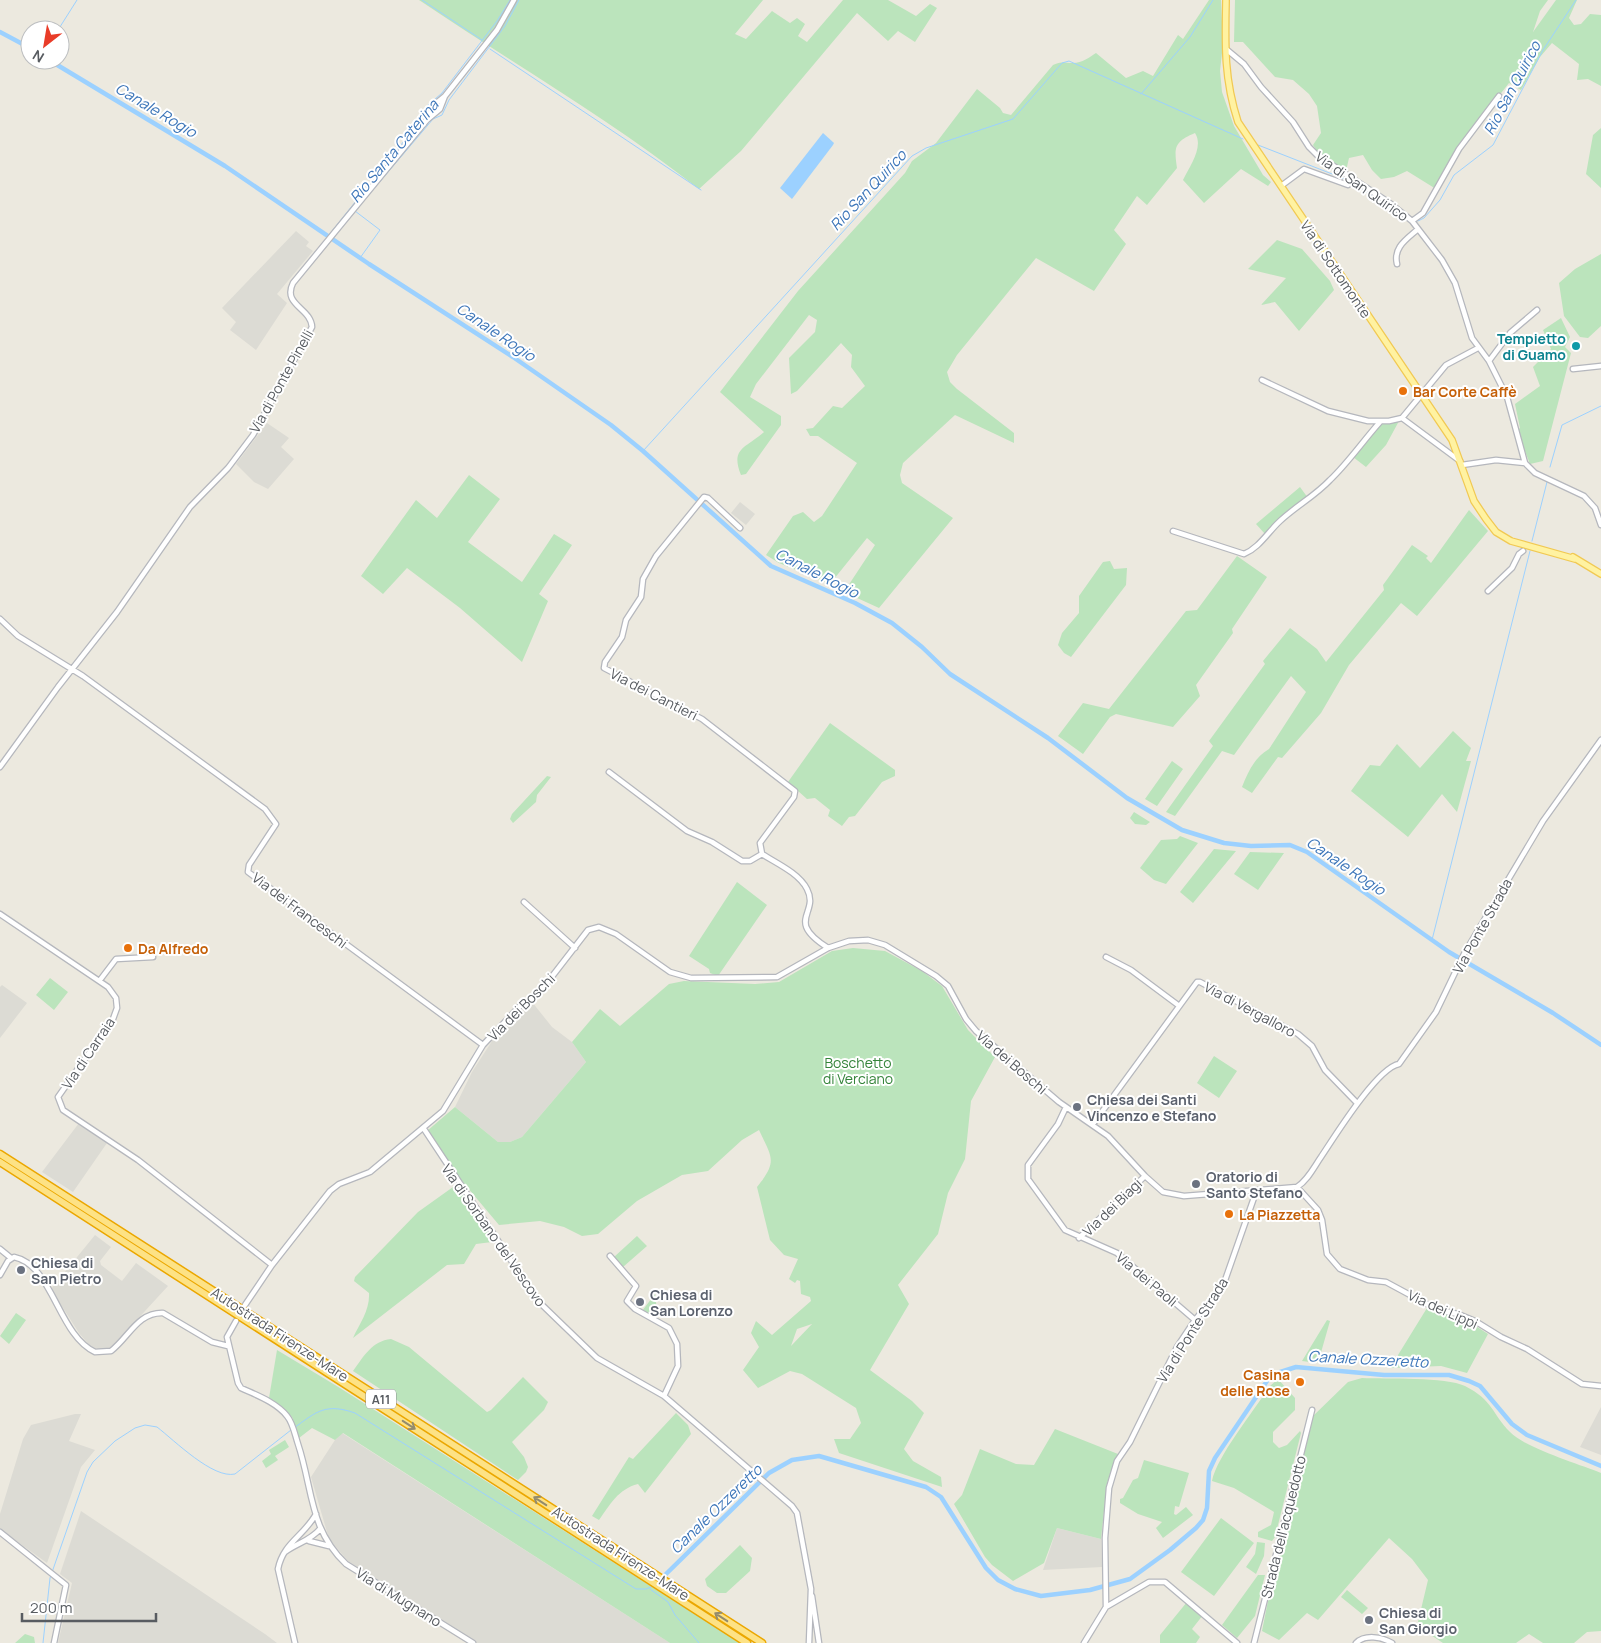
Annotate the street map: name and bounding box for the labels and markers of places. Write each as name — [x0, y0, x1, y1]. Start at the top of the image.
place label: Tempietto di Guamo — [1497, 329, 1566, 364]
marker: Tempietto di Guamo — [1570, 340, 1582, 352]
place label: Bar Corte Caffè — [1413, 382, 1517, 401]
marker: Bar Corte Caffè — [1397, 385, 1409, 397]
place label: Da Alfredo — [138, 939, 209, 958]
marker: Da Alfredo — [122, 942, 134, 954]
place label: Chiesa dei Santi Vincenzo e Stefano — [1087, 1090, 1217, 1125]
marker: Chiesa dei Santi Vincenzo e Stefano — [1071, 1101, 1083, 1113]
place label: Oratorio di Santo Stefano — [1206, 1167, 1303, 1202]
marker: Oratorio di Santo Stefano — [1190, 1178, 1202, 1190]
place label: La Piazzetta — [1239, 1205, 1320, 1224]
marker: La Piazzetta — [1223, 1208, 1235, 1220]
place label: Chiesa di San Pietro — [31, 1253, 102, 1288]
marker: Chiesa di San Pietro — [15, 1264, 27, 1276]
place label: Chiesa di San Lorenzo — [650, 1285, 733, 1320]
marker: Chiesa di San Lorenzo — [634, 1296, 646, 1308]
place label: Casina delle Rose — [1220, 1365, 1290, 1400]
marker: Casina delle Rose — [1294, 1376, 1306, 1388]
place label: Chiesa di San Giorgio — [1379, 1603, 1458, 1638]
marker: Chiesa di San Giorgio — [1363, 1614, 1375, 1626]

